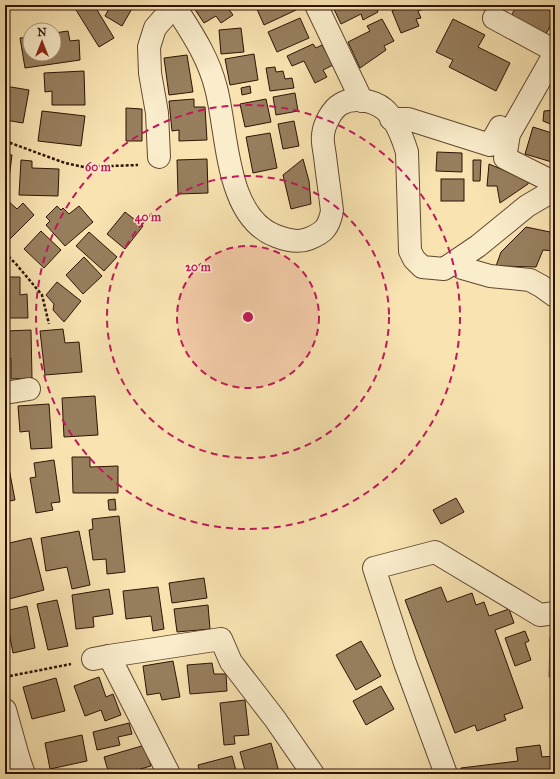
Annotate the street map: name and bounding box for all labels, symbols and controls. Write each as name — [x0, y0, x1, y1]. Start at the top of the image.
north arrow — [22, 22, 62, 62]
text: N — [37, 26, 47, 39]
text: 60 m — [85, 160, 112, 174]
text: 40 m — [135, 210, 162, 225]
text: 20 m — [185, 260, 212, 274]
centre of rings — [241, 310, 255, 324]

